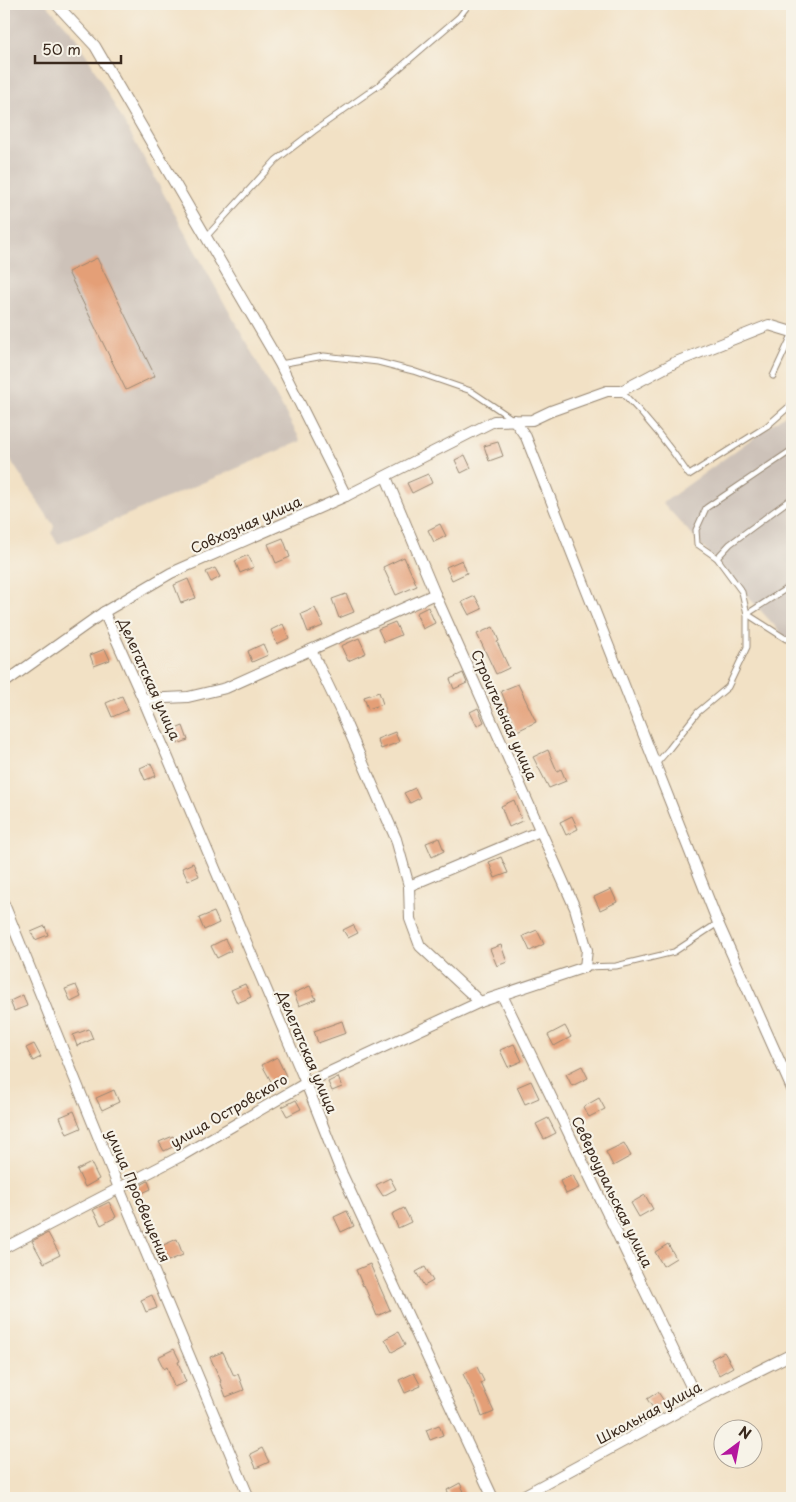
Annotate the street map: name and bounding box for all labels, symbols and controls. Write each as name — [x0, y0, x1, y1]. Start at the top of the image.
scale bar — [35, 32, 121, 64]
text: 50 m — [42, 37, 81, 60]
street label: Совхозная улица — [187, 491, 305, 558]
street label: Делегатская улица — [113, 613, 186, 743]
street label: Строительная улица — [466, 646, 543, 784]
street label: Делегатская улица — [272, 986, 343, 1117]
street label: улица Островского — [166, 1068, 291, 1153]
street label: Североуральская улица — [567, 1113, 658, 1271]
street label: улица Просвещения — [101, 1126, 176, 1266]
street label: Школьная улица — [593, 1376, 705, 1449]
north arrow — [714, 1420, 764, 1470]
text: N — [735, 1421, 755, 1444]

